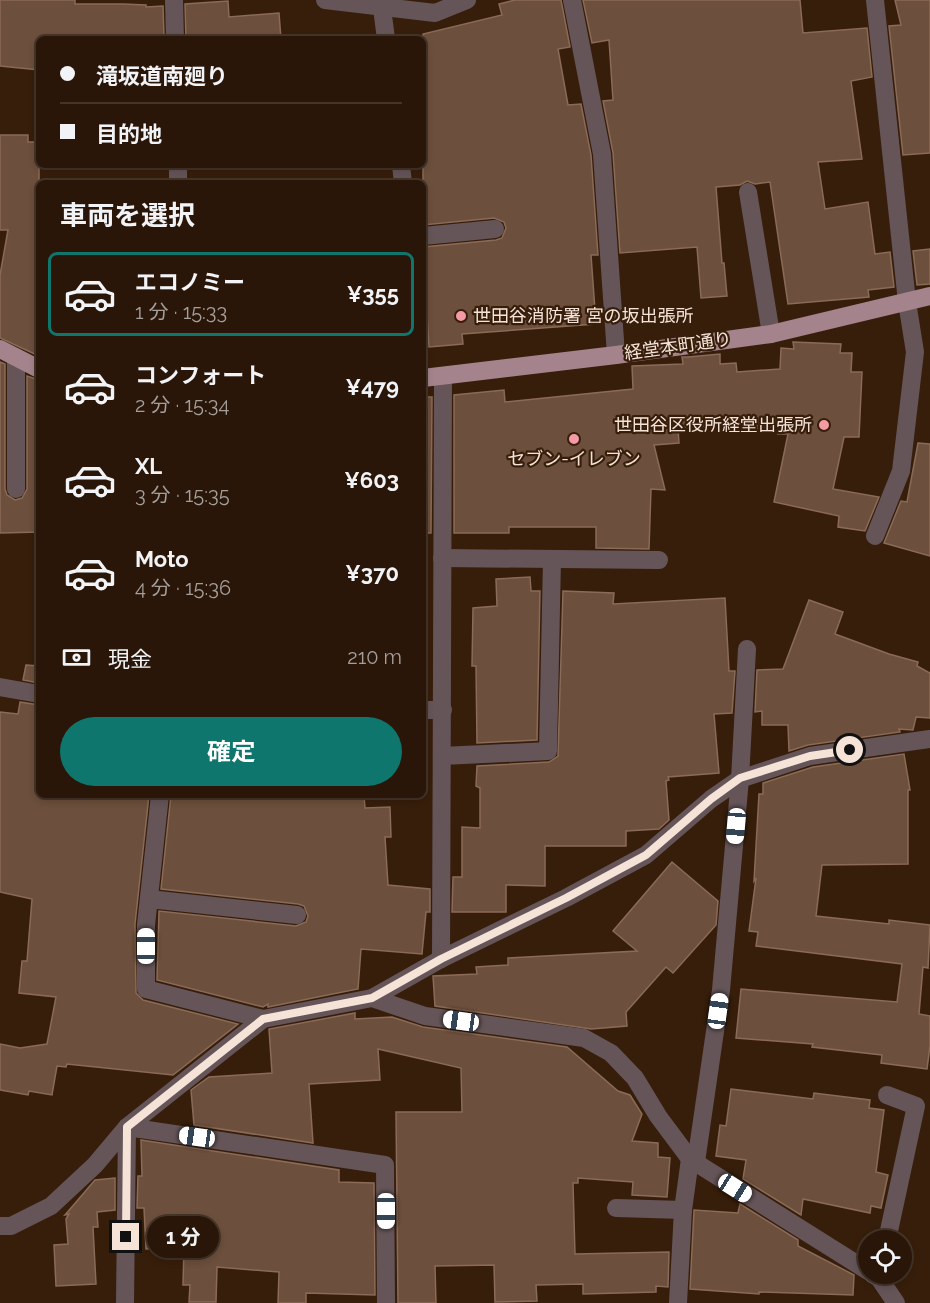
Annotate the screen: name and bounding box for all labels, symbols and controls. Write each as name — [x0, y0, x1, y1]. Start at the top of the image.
text: 滝坂道南廻り — [96, 63, 228, 89]
text: 目的地 — [96, 121, 162, 147]
text: 車両を選択 — [60, 200, 195, 231]
icon: car — [63, 267, 117, 321]
text: エコノミー — [135, 269, 245, 295]
text: ¥355 — [347, 281, 399, 307]
text: 1 分 · 15:33 — [135, 300, 227, 324]
place label: 世田谷消防署 宮の坂出張所 — [473, 305, 694, 326]
marker: 世田谷消防署 宮の坂出張所 — [454, 309, 468, 323]
street label: 経堂本町通り — [623, 328, 733, 363]
icon: car — [63, 360, 117, 414]
text: コンフォート — [135, 362, 266, 388]
text: ¥479 — [345, 374, 399, 400]
text: 2 分 · 15:34 — [135, 393, 229, 417]
place label: 世田谷区役所経堂出張所 — [614, 414, 812, 435]
marker: 世田谷区役所経堂出張所 — [817, 418, 831, 432]
marker: セブン-イレブン — [567, 432, 581, 446]
place label: セブン-イレブン — [507, 448, 641, 469]
icon: car — [63, 453, 117, 507]
text: XL — [135, 453, 162, 479]
text: ¥603 — [344, 467, 399, 493]
text: 3 分 · 15:35 — [135, 483, 230, 507]
icon: car — [63, 546, 117, 600]
text: Moto — [135, 546, 189, 572]
text: ¥370 — [345, 560, 399, 586]
text: 4 分 · 15:36 — [135, 576, 231, 600]
icon: cash — [60, 641, 93, 674]
text: 210 m — [347, 645, 402, 669]
text: 現金 — [108, 646, 152, 672]
button: 確定 — [60, 717, 402, 786]
route start — [836, 736, 863, 763]
car — [725, 807, 747, 845]
car — [137, 928, 155, 964]
car — [707, 992, 729, 1030]
car — [442, 1010, 480, 1032]
car — [178, 1126, 216, 1148]
car — [715, 1171, 755, 1205]
car — [377, 1193, 395, 1229]
callout: 1 分 — [147, 1216, 219, 1258]
route end — [112, 1223, 139, 1250]
text: 1 分 — [166, 1225, 200, 1249]
map controls — [858, 1230, 912, 1284]
button: locate — [858, 1230, 912, 1284]

